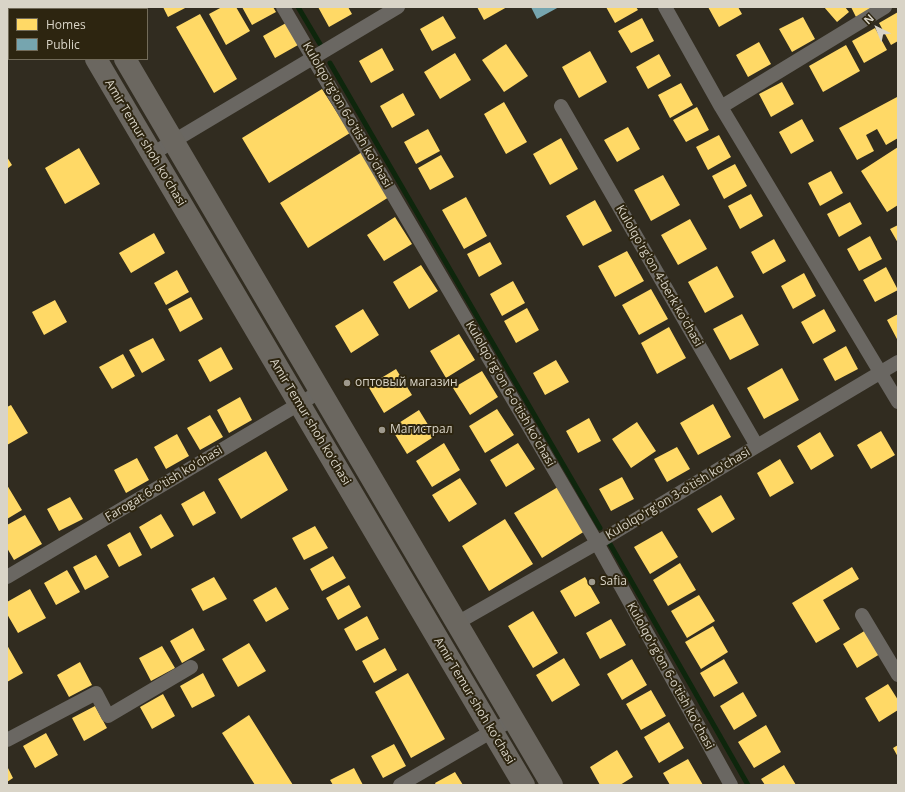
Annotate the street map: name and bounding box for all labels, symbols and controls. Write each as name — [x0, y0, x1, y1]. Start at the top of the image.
legend — [8, 8, 148, 60]
north arrow — [857, 8, 897, 48]
text: N — [860, 10, 877, 27]
text: Homes — [46, 16, 86, 33]
text: Public — [46, 36, 80, 53]
street label: Kulolqo'rg'on 6-o'tish ko'chasi — [299, 40, 395, 190]
street label: Amir Temur shoh ko'chasi — [101, 77, 189, 209]
street label: Kulolqo'rg'on 4-berk ko'chasi — [613, 203, 705, 349]
street label: Kulolqo'rg'on 6-o'tish ko'chasi — [462, 319, 558, 469]
street label: Amir Temur shoh ko'chasi — [266, 356, 354, 488]
place label: оптовый магазин — [355, 376, 458, 390]
marker: оптовый магазин — [342, 378, 352, 388]
place label: Магистрал — [390, 423, 453, 437]
marker: Магистрал — [377, 425, 387, 435]
street label: Farogat 6-o'tish ko'chasi — [103, 443, 225, 525]
street label: Kulolqo'rg'on 3-o'tish ko'chasi — [603, 445, 753, 543]
place label: Safia — [600, 575, 627, 589]
marker: Safia — [587, 577, 597, 587]
street label: Kulolqo'rg'on 6-o'tish ko'chasi — [624, 600, 716, 752]
street label: Amir Temur shoh ko'chasi — [430, 635, 518, 767]

